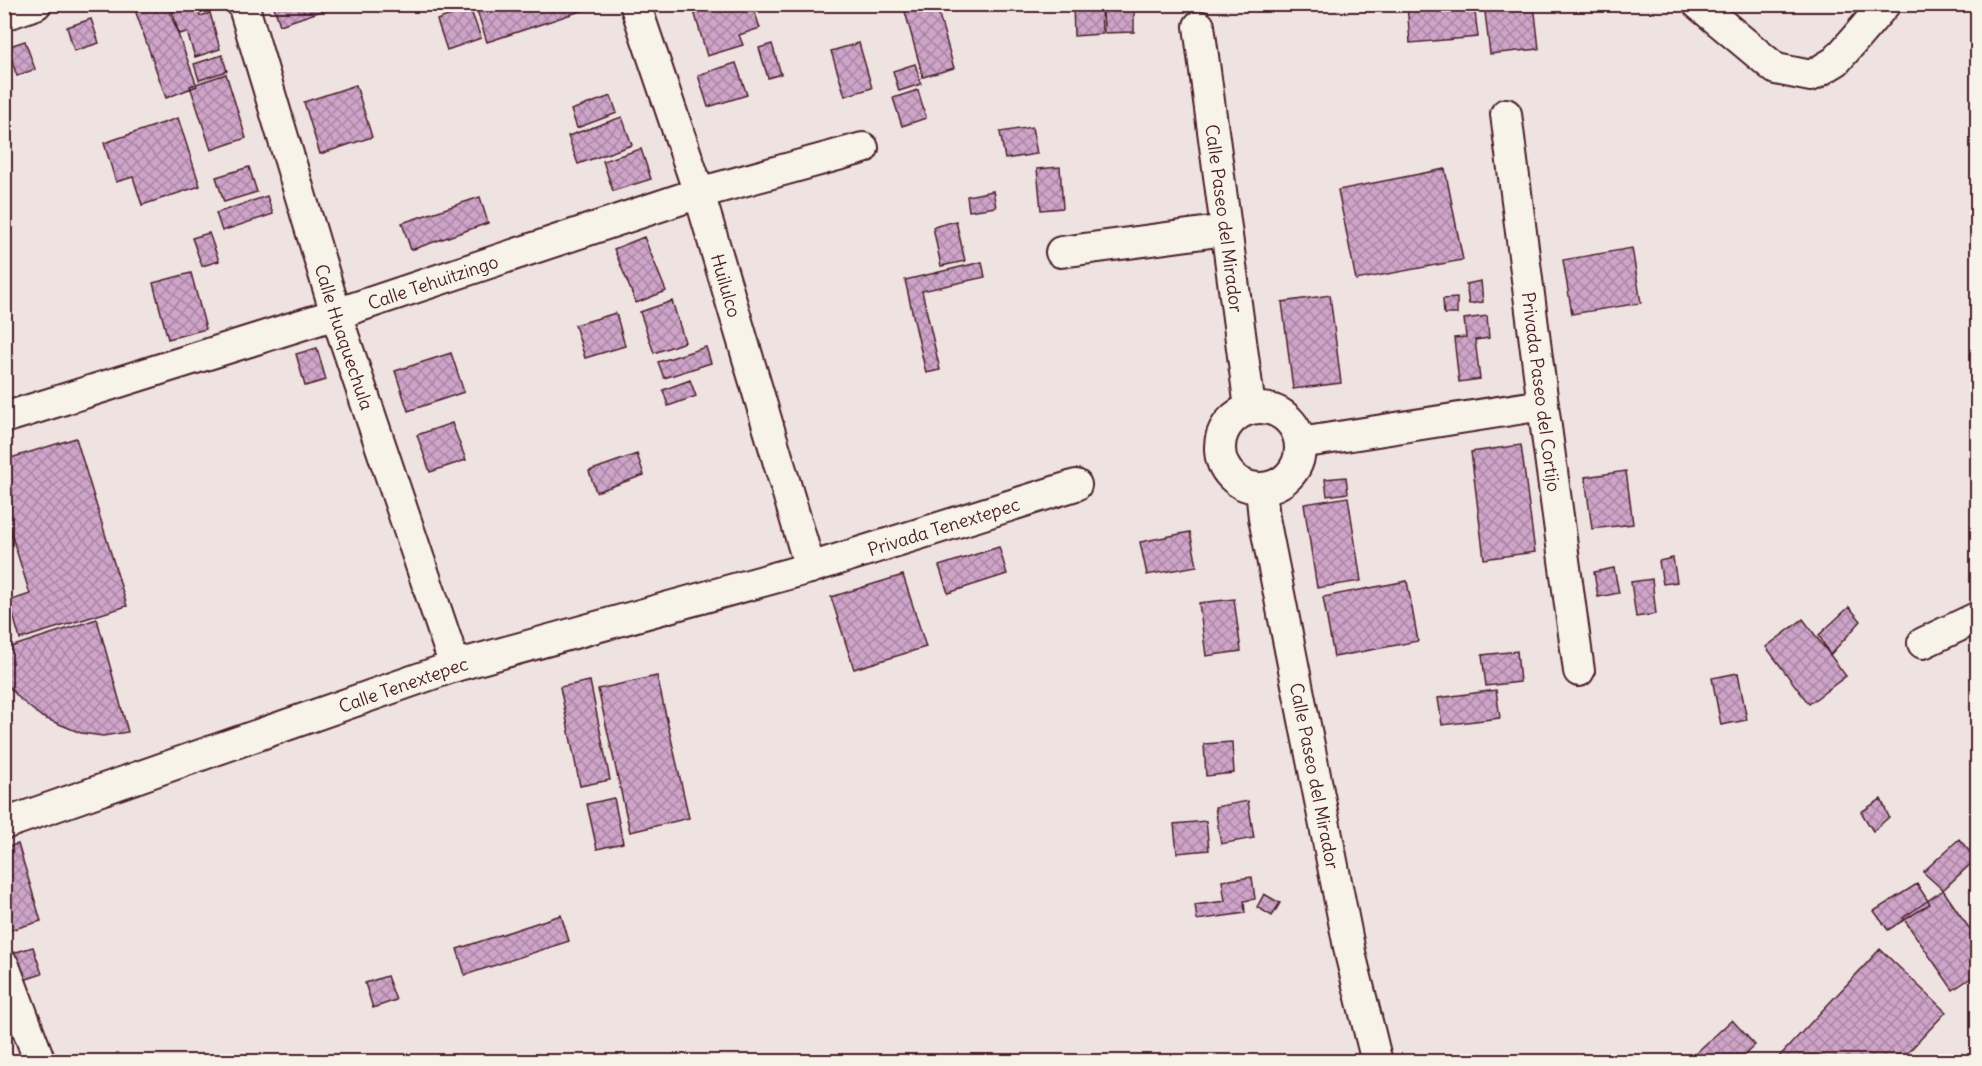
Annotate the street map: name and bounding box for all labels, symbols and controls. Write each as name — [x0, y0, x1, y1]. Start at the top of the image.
street label: Calle Paseo del Mirador — [1201, 123, 1249, 314]
street label: Calle Tehuitzingo — [365, 249, 501, 314]
street label: Huilulco — [706, 251, 747, 320]
street label: Calle Huaquechula — [310, 261, 379, 413]
street label: Privada Paseo del Cortijo — [1517, 290, 1566, 493]
street label: Privada Tenextepec — [865, 492, 1022, 561]
street label: Calle Tenextepec — [335, 651, 471, 717]
street label: Calle Paseo del Mirador — [1285, 681, 1345, 872]

